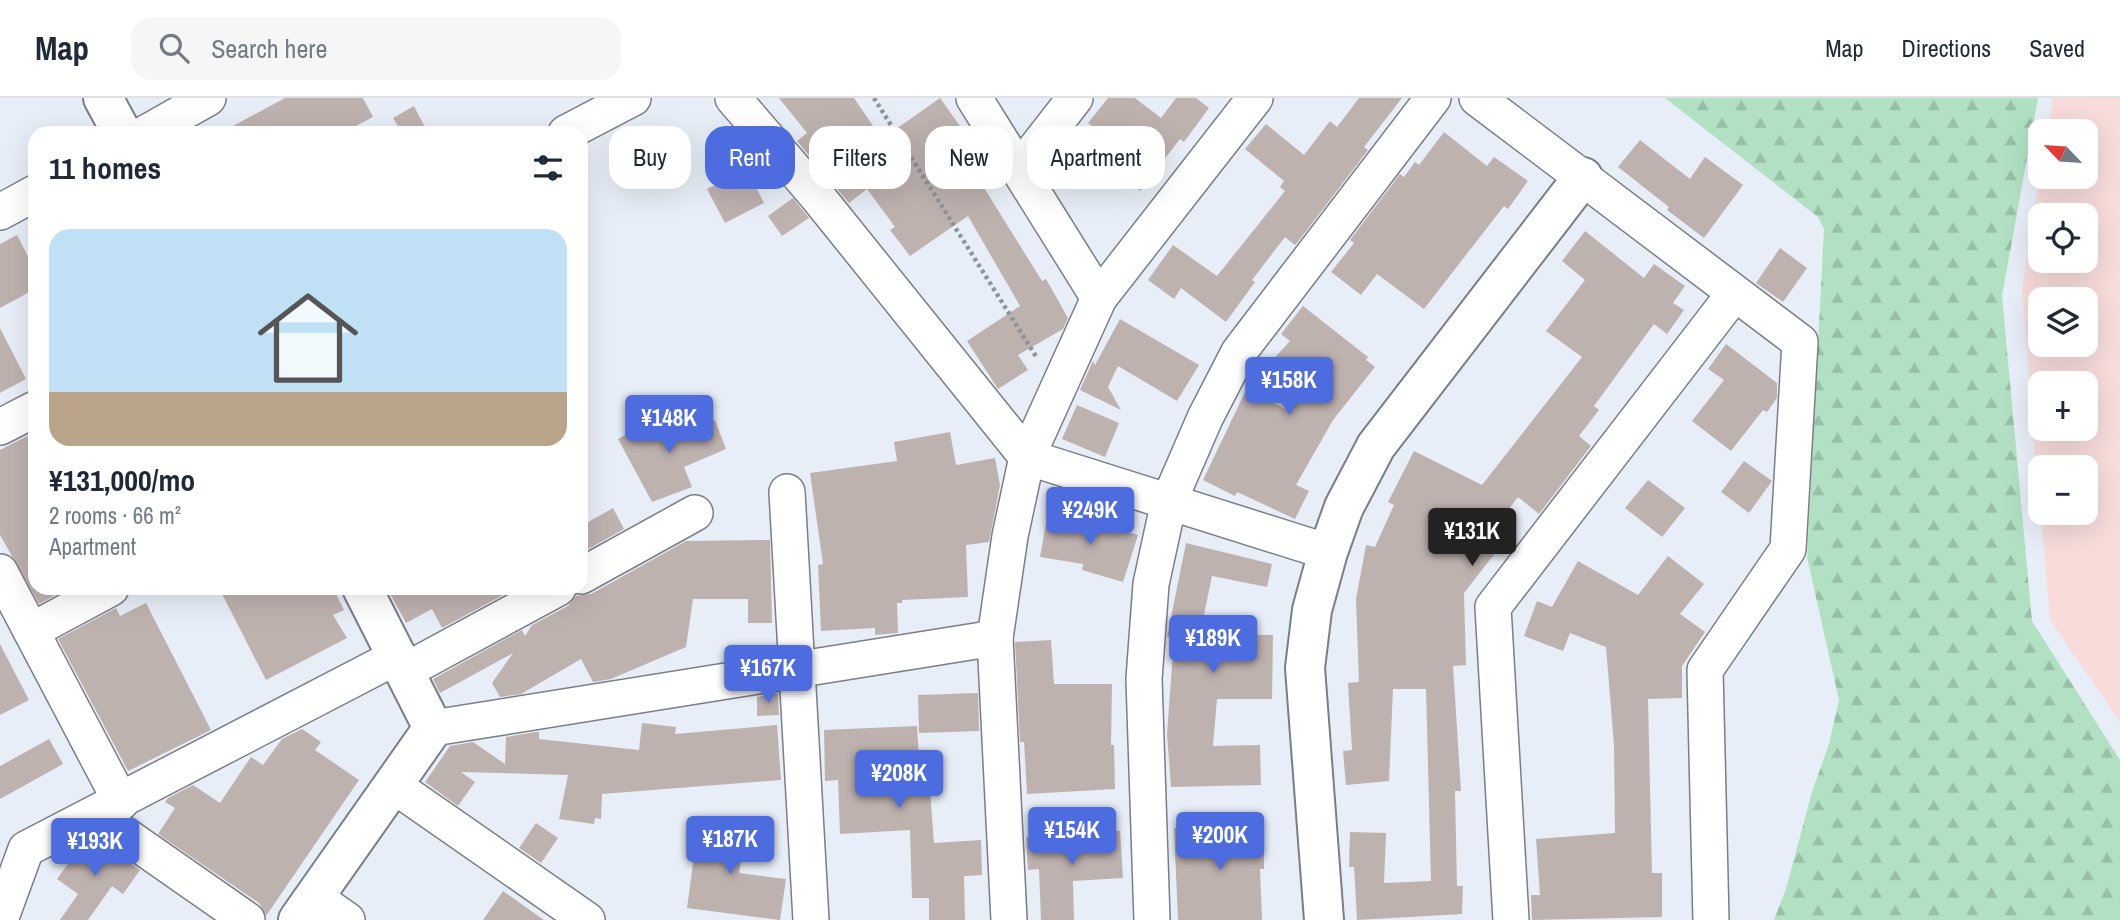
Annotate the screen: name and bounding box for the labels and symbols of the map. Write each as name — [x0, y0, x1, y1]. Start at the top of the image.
north arrow — [2028, 119, 2098, 189]
pin: ¥158K — [1240, 358, 1338, 417]
pin: ¥148K — [620, 396, 718, 455]
pin: ¥249K — [1041, 488, 1139, 547]
pin: ¥131K — [1423, 508, 1521, 568]
pin: ¥189K — [1164, 616, 1262, 675]
pin: ¥167K — [719, 646, 817, 705]
pin: ¥208K — [850, 750, 948, 810]
pin: ¥154K — [1023, 808, 1121, 867]
pin: ¥200K — [1171, 812, 1269, 872]
pin: ¥187K — [681, 816, 779, 876]
pin: ¥193K — [46, 818, 144, 878]

